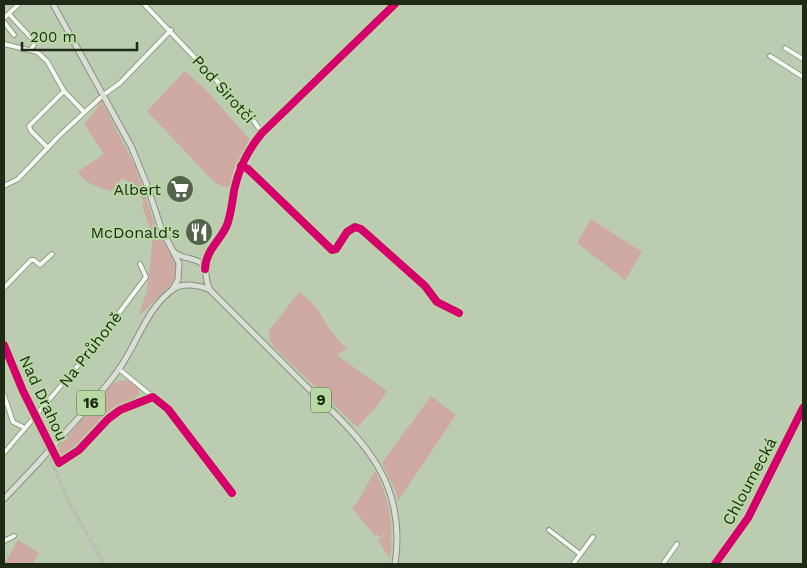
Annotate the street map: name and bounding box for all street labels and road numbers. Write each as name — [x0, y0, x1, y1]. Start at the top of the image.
street label: Pod Sirotčí — [188, 51, 259, 127]
street label: Na Průhoně — [55, 308, 126, 391]
street label: Nad Drahou — [15, 352, 72, 444]
road number: 9 — [311, 388, 331, 412]
road number: 16 — [77, 390, 105, 416]
street label: Chloumecká — [718, 434, 781, 528]

